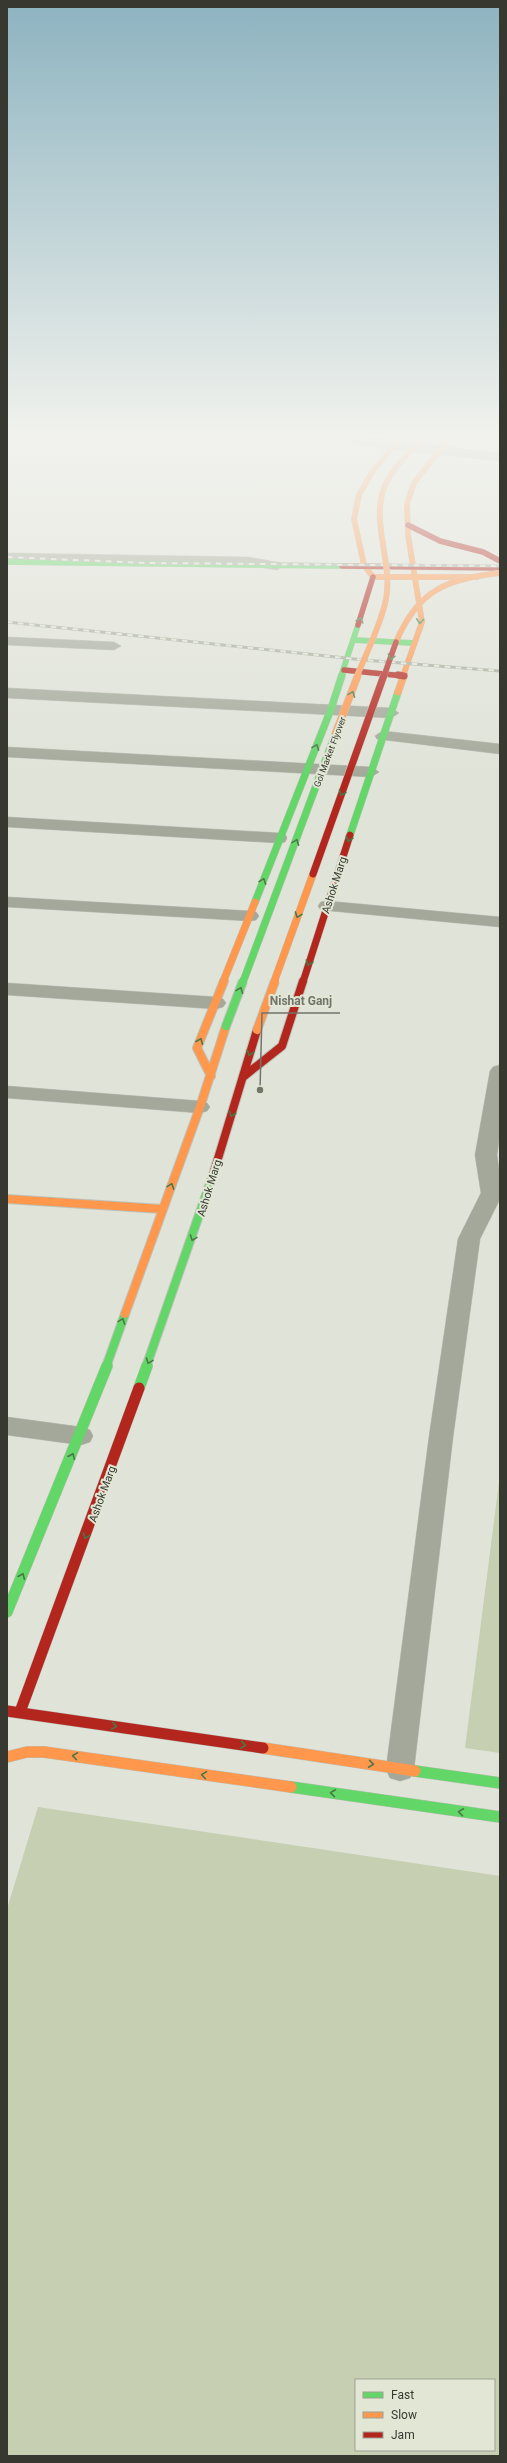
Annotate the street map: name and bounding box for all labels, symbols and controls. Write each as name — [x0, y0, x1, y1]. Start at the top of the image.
one-way arrow — [355, 616, 364, 623]
one-way arrow — [416, 618, 425, 625]
one-way arrow — [387, 653, 395, 660]
one-way arrow — [347, 691, 355, 698]
street label: Gol Market Flyover — [312, 715, 348, 789]
one-way arrow — [311, 744, 319, 751]
one-way arrow — [338, 789, 347, 796]
one-way arrow — [345, 836, 354, 843]
one-way arrow — [291, 838, 299, 845]
street label: Ashok Marg — [319, 855, 350, 915]
one-way arrow — [258, 878, 267, 885]
one-way arrow — [294, 911, 302, 918]
one-way arrow — [305, 959, 314, 966]
one-way arrow — [236, 986, 244, 993]
callout: Nishat Ganj — [262, 989, 340, 1013]
text: Nishat Ganj — [270, 994, 332, 1008]
one-way arrow — [195, 1038, 203, 1046]
one-way arrow — [246, 1050, 255, 1057]
one-way arrow — [228, 1111, 237, 1118]
street label: Ashok Marg — [195, 1158, 224, 1218]
one-way arrow — [166, 1182, 175, 1189]
one-way arrow — [189, 1235, 197, 1242]
one-way arrow — [118, 1318, 126, 1325]
one-way arrow — [145, 1357, 154, 1364]
one-way arrow — [67, 1453, 75, 1461]
street label: Ashok Marg — [86, 1464, 119, 1524]
one-way arrow — [83, 1532, 91, 1539]
one-way arrow — [17, 1573, 25, 1581]
one-way arrow — [111, 1721, 117, 1730]
one-way arrow — [240, 1740, 246, 1749]
one-way arrow — [72, 1752, 78, 1761]
one-way arrow — [368, 1759, 374, 1768]
one-way arrow — [201, 1771, 207, 1780]
one-way arrow — [330, 1789, 336, 1798]
one-way arrow — [458, 1808, 464, 1817]
legend — [355, 2379, 495, 2451]
text: Fast — [391, 2388, 414, 2402]
text: Slow — [391, 2408, 417, 2422]
text: Jam — [391, 2428, 415, 2442]

